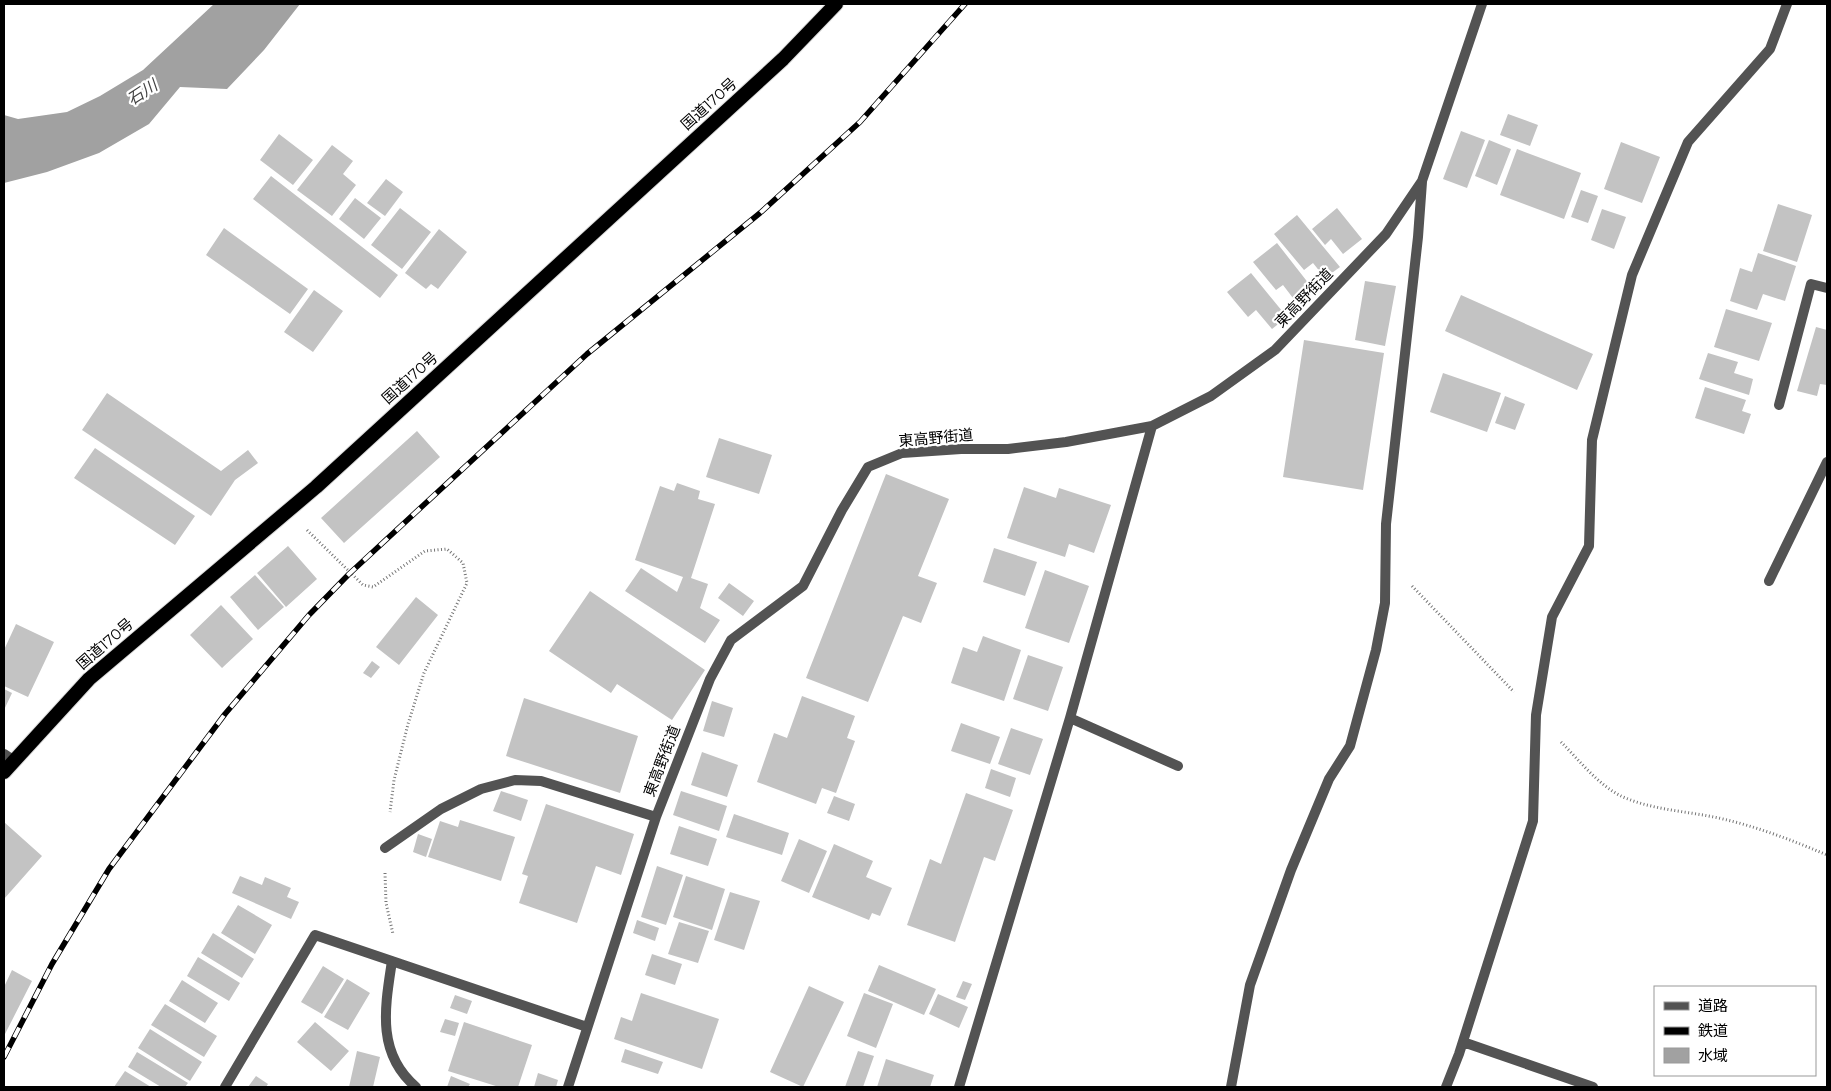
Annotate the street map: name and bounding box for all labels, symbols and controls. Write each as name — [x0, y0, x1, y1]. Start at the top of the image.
street label: 国道170号 — [677, 74, 741, 134]
water label: 石川 — [124, 75, 163, 109]
street label: 東高野街道 — [1271, 264, 1337, 331]
street label: 国道170号 — [378, 348, 442, 408]
street label: 東高野街道 — [898, 425, 974, 450]
street label: 国道170号 — [72, 614, 137, 673]
street label: 東高野街道 — [639, 722, 684, 799]
legend — [1654, 986, 1816, 1076]
text: 道路 — [1698, 996, 1728, 1015]
text: 鉄道 — [1698, 1021, 1728, 1040]
text: 水域 — [1698, 1046, 1728, 1065]

